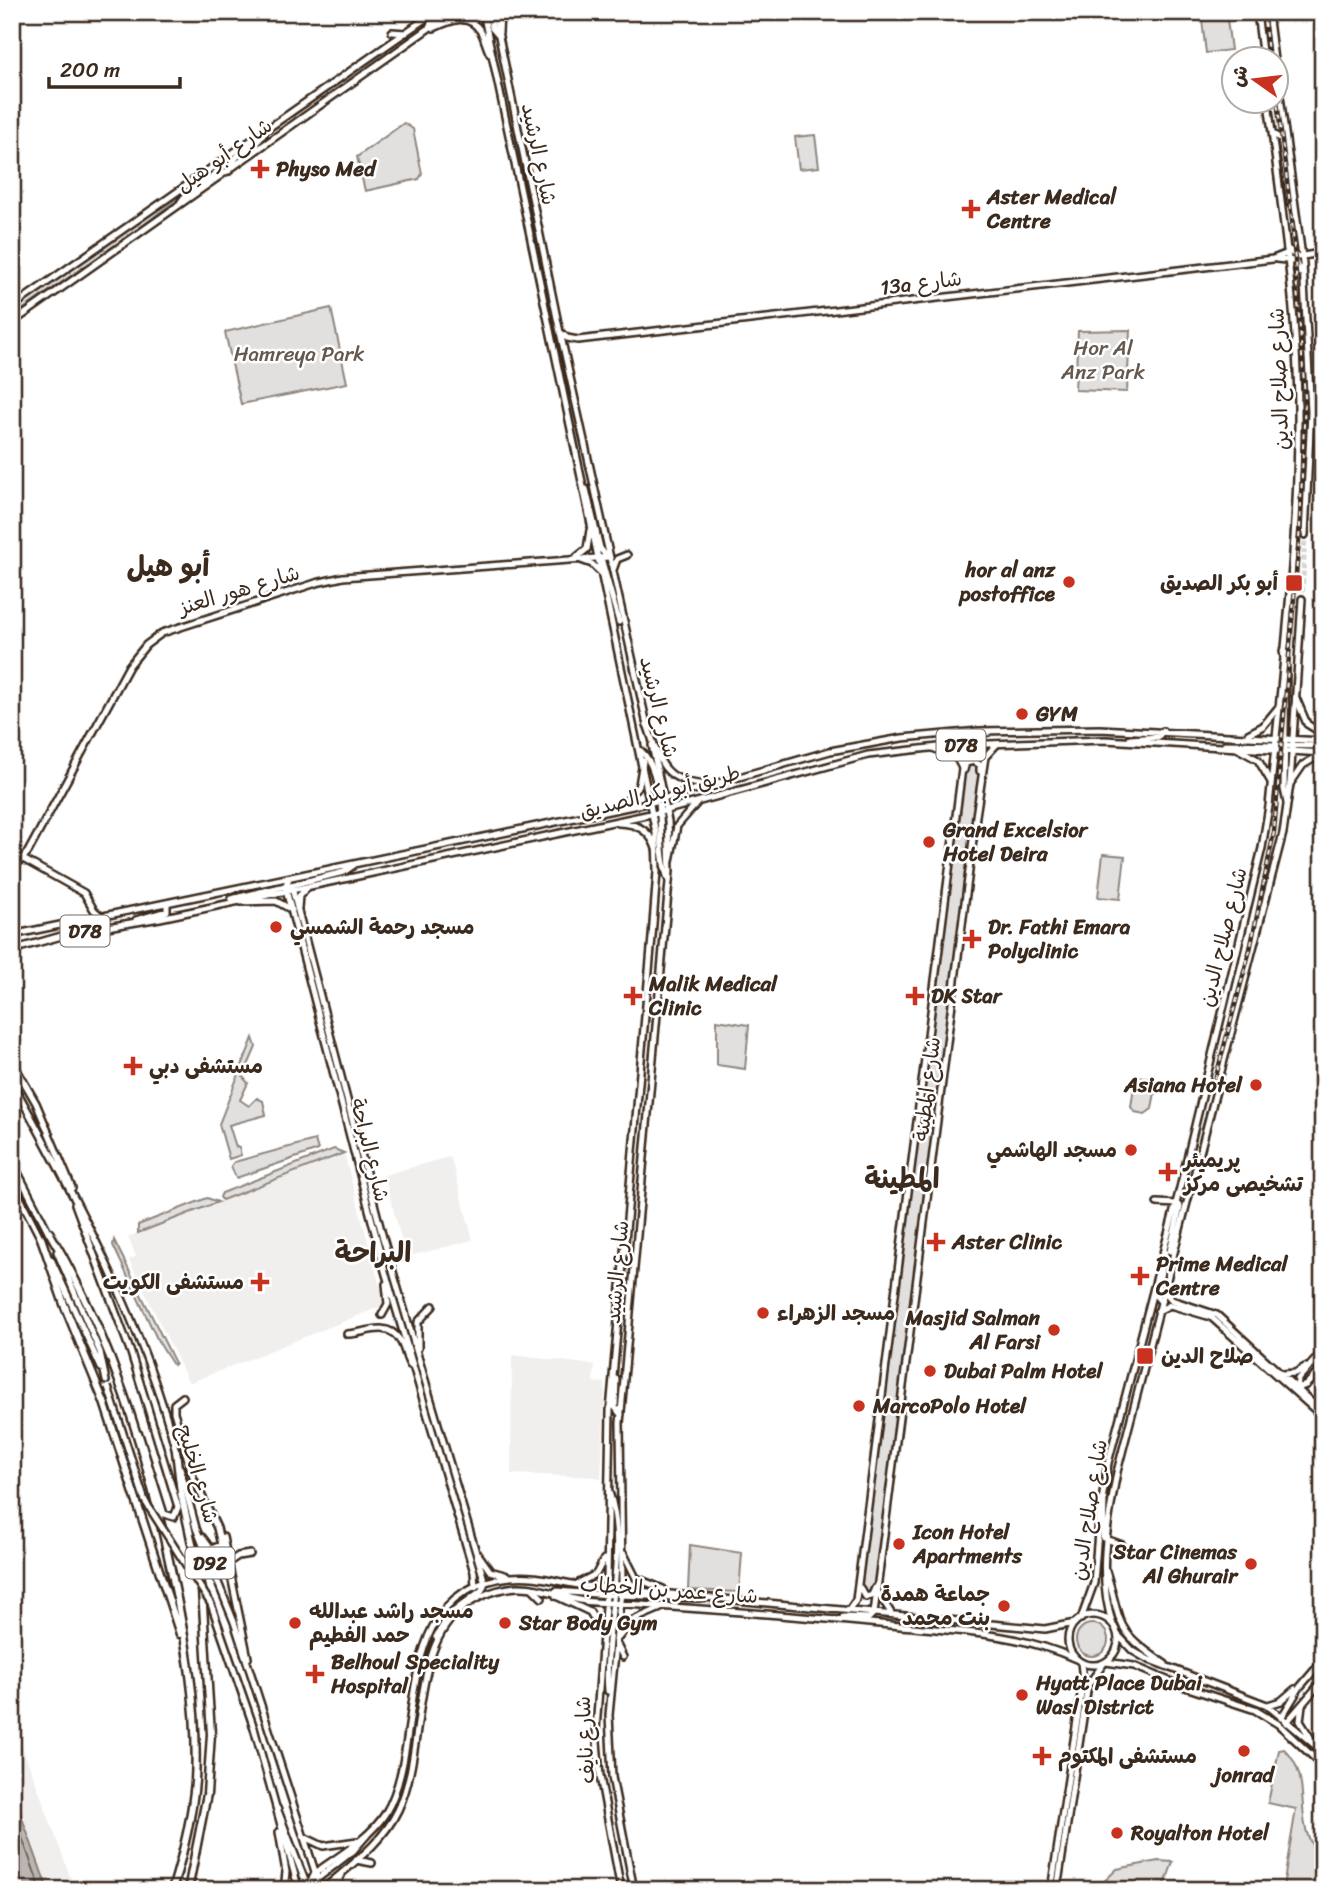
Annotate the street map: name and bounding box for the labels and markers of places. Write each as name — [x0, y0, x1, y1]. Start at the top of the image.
place label: Physo Med — [276, 150, 377, 188]
marker: Physo Med — [250, 159, 270, 179]
place label: Aster Medical Centre — [986, 178, 1117, 240]
marker: Aster Medical Centre — [961, 199, 981, 219]
place label: hor al anz postoffice — [957, 551, 1056, 613]
place label: أبو بكر الصديق — [1160, 564, 1279, 602]
marker: أبو بكر الصديق — [1284, 573, 1304, 593]
marker: hor al anz postoffice — [1061, 574, 1077, 590]
place label: GYM — [1035, 695, 1078, 733]
marker: GYM — [1014, 706, 1030, 722]
place label: Grand Excelsior Hotel Deira — [942, 811, 1090, 873]
marker: Grand Excelsior Hotel Deira — [921, 834, 937, 850]
place label: مسجد رحمة الشمسي — [290, 908, 474, 946]
place label: Dr. Fathi Emara Polyclinic — [988, 908, 1131, 970]
marker: مسجد رحمة الشمسي — [268, 919, 284, 935]
marker: Dr. Fathi Emara Polyclinic — [962, 929, 982, 949]
place label: Malik Medical Clinic — [648, 965, 778, 1027]
place label: DK Star — [931, 977, 1004, 1015]
marker: Malik Medical Clinic — [623, 986, 643, 1006]
marker: DK Star — [905, 986, 925, 1006]
place label: مستشفى دبي — [149, 1047, 263, 1085]
marker: مستشفى دبي — [123, 1056, 143, 1076]
place label: Asiana Hotel — [1123, 1066, 1243, 1104]
marker: Asiana Hotel — [1248, 1077, 1264, 1093]
place label: مسجد الهاشمي — [986, 1131, 1117, 1169]
place label: پریمیئر تشخیصی مرکز — [1182, 1141, 1304, 1203]
marker: مسجد الهاشمي — [1123, 1142, 1139, 1158]
marker: پریمیئر تشخیصی مرکز — [1158, 1162, 1178, 1182]
place label: Aster Clinic — [951, 1223, 1062, 1261]
marker: Aster Clinic — [926, 1232, 946, 1252]
place label: Prime Medical Centre — [1155, 1245, 1288, 1307]
place label: مستشفى الكويت — [103, 1263, 244, 1301]
marker: Prime Medical Centre — [1130, 1266, 1150, 1286]
marker: مستشفى الكويت — [250, 1272, 270, 1292]
place label: مسجد الزهراء — [777, 1294, 895, 1332]
place label: Masjid Salman Al Farsi — [905, 1299, 1041, 1361]
marker: مسجد الزهراء — [755, 1305, 771, 1321]
marker: Masjid Salman Al Farsi — [1046, 1322, 1062, 1338]
place label: صلاح الدين — [1161, 1337, 1254, 1375]
marker: صلاح الدين — [1135, 1346, 1155, 1366]
place label: Dubai Palm Hotel — [944, 1352, 1103, 1390]
marker: Dubai Palm Hotel — [922, 1363, 938, 1379]
place label: MarcoPolo Hotel — [872, 1387, 1027, 1425]
marker: MarcoPolo Hotel — [851, 1398, 867, 1414]
place label: Icon Hotel Apartments — [912, 1513, 1023, 1575]
place label: Star Cinemas Al Ghurair — [1112, 1533, 1239, 1595]
marker: Icon Hotel Apartments — [891, 1536, 907, 1552]
marker: Star Cinemas Al Ghurair — [1243, 1556, 1259, 1572]
place label: جماعة همدة بنت محمد — [881, 1575, 990, 1637]
place label: مسجد راشد عبدالله حمد الفطيم — [309, 1592, 474, 1654]
marker: جماعة همدة بنت محمد — [996, 1598, 1012, 1614]
place label: Star Body Gym — [518, 1604, 658, 1642]
marker: مسجد راشد عبدالله حمد الفطيم — [287, 1615, 303, 1631]
marker: Star Body Gym — [497, 1615, 513, 1631]
place label: Belhoul Speciality Hospital — [330, 1643, 500, 1705]
marker: Belhoul Speciality Hospital — [305, 1664, 325, 1684]
place label: Hyatt Place Dubai Wasl District — [1035, 1664, 1203, 1726]
marker: Hyatt Place Dubai Wasl District — [1014, 1687, 1030, 1703]
place label: مستشفى المكتوم — [1058, 1737, 1197, 1775]
marker: jonrad — [1236, 1743, 1252, 1759]
marker: مستشفى المكتوم — [1032, 1746, 1052, 1766]
place label: jonrad — [1209, 1756, 1275, 1794]
place label: Royalton Hotel — [1130, 1814, 1270, 1852]
marker: Royalton Hotel — [1109, 1825, 1125, 1841]

